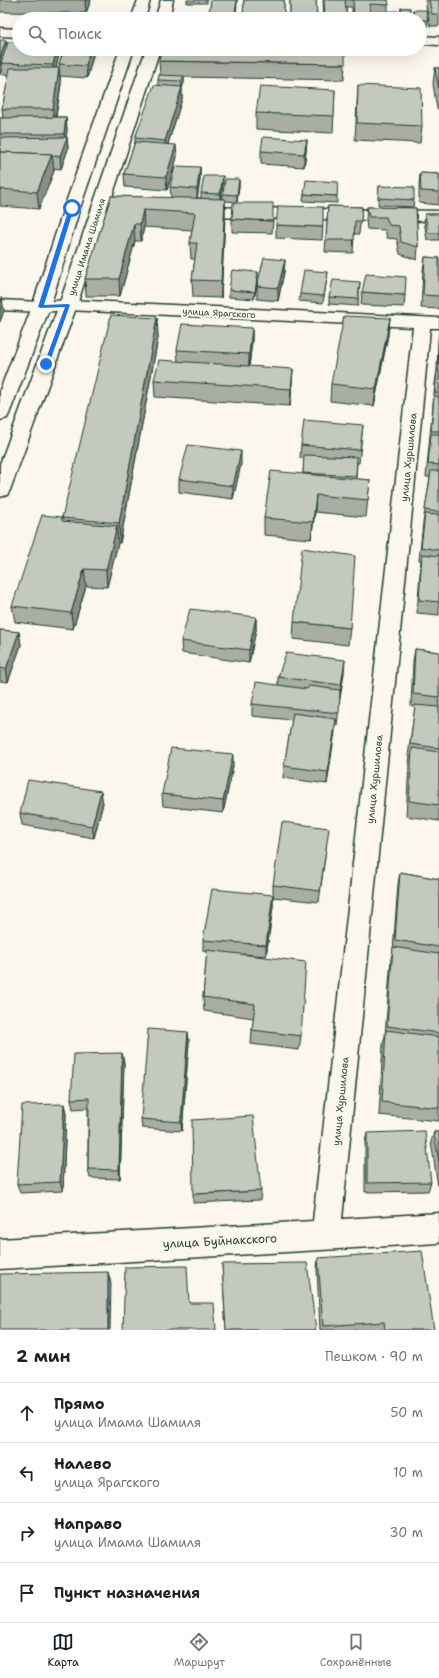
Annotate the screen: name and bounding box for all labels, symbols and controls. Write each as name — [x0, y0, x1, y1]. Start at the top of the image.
search box — [12, 12, 427, 56]
icon: search — [26, 23, 48, 45]
text: Поиск — [58, 24, 102, 44]
street label: улица Имама Шамиля — [66, 197, 108, 297]
route start — [63, 199, 81, 217]
street label: улица Ярагского — [182, 305, 256, 321]
route end — [37, 355, 55, 373]
street label: улица Хуршилова — [397, 411, 420, 502]
street label: улица Хуршилова — [363, 733, 386, 824]
street label: улица Хуршилова — [329, 1055, 352, 1146]
street label: улица Буйнакского — [162, 1230, 278, 1252]
text: 2 мин — [16, 1345, 71, 1367]
text: Пешком · 90 m — [325, 1348, 423, 1365]
text: Прямо — [54, 1394, 104, 1414]
icon: ahead — [16, 1402, 38, 1424]
text: 50 m — [390, 1404, 423, 1421]
text: улица Имама Шамиля — [54, 1414, 201, 1431]
text: Налево — [54, 1454, 112, 1474]
icon: left — [16, 1462, 38, 1484]
text: 10 m — [393, 1464, 423, 1481]
text: улица Ярагского — [54, 1474, 160, 1491]
text: Направо — [54, 1514, 122, 1534]
icon: right — [16, 1522, 38, 1544]
text: 30 m — [389, 1524, 423, 1541]
text: улица Имама Шамиля — [54, 1534, 201, 1551]
icon: arrive — [16, 1582, 38, 1604]
text: Пункт назначения — [54, 1583, 200, 1603]
tab: Карта — [47, 1631, 79, 1670]
tab: Маршрут — [174, 1631, 225, 1670]
tab: Сохранённые — [320, 1631, 392, 1670]

